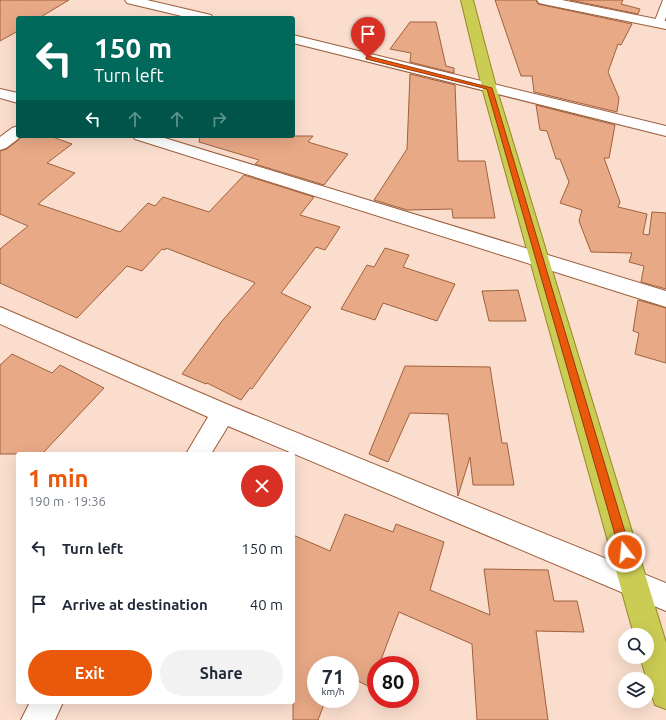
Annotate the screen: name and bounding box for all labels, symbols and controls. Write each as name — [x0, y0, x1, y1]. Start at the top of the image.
pin — [351, 17, 385, 58]
icon: arrive — [357, 23, 379, 45]
icon: left — [28, 32, 80, 84]
text: 150 m — [94, 32, 172, 63]
text: Turn left — [94, 65, 164, 85]
icon: left — [82, 108, 104, 130]
icon: ahead — [124, 108, 146, 130]
icon: ahead — [166, 108, 188, 130]
icon: right — [208, 108, 230, 130]
text: 1 min — [28, 465, 89, 492]
button: close — [241, 465, 283, 507]
text: 190 m · 19:36 — [28, 494, 106, 508]
position arrow — [604, 531, 646, 573]
icon: left — [28, 537, 50, 559]
text: Turn left — [62, 540, 123, 557]
text: 150 m — [241, 540, 283, 557]
icon: arrive — [28, 593, 50, 615]
text: Arrive at destination — [62, 596, 208, 613]
text: 40 m — [250, 596, 283, 613]
map controls — [618, 628, 654, 708]
button: search — [618, 628, 654, 664]
button: Exit — [28, 650, 152, 696]
button: Share — [160, 650, 283, 696]
speed limit sign: 80 — [367, 656, 419, 708]
text: 71 — [322, 665, 344, 688]
button: layers — [618, 672, 654, 708]
text: km/h — [321, 686, 345, 697]

